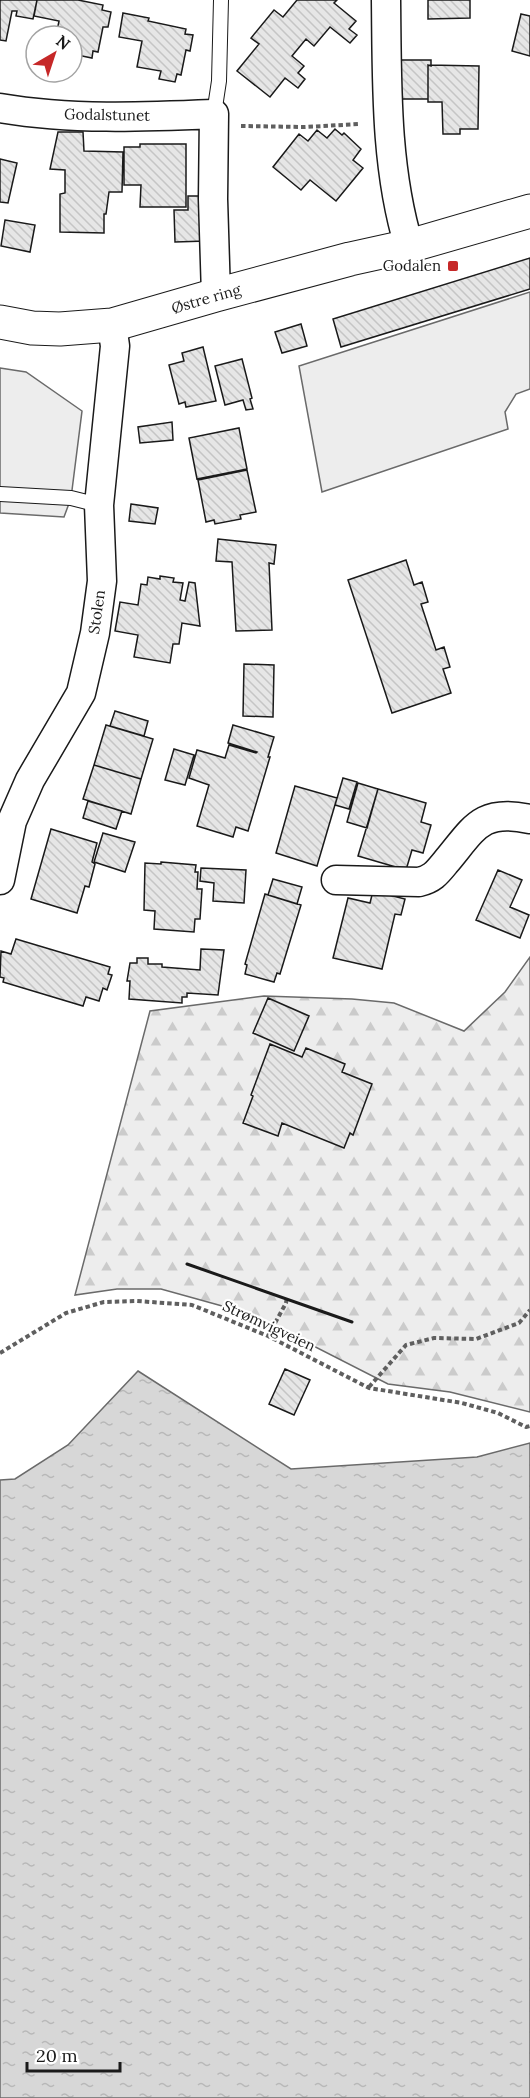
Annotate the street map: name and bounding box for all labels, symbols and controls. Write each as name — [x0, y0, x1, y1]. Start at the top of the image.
north arrow — [24, 24, 84, 84]
text: N — [52, 31, 75, 54]
street label: Godalstunet — [64, 104, 150, 125]
place label: Godalen — [383, 256, 441, 275]
marker: Godalen — [446, 259, 460, 273]
street label: Østre ring — [169, 279, 243, 317]
street label: Stolen — [84, 589, 109, 635]
street label: Strømvigveien — [220, 1296, 319, 1355]
scale bar — [27, 2035, 120, 2073]
text: 20 m — [36, 2044, 78, 2067]

